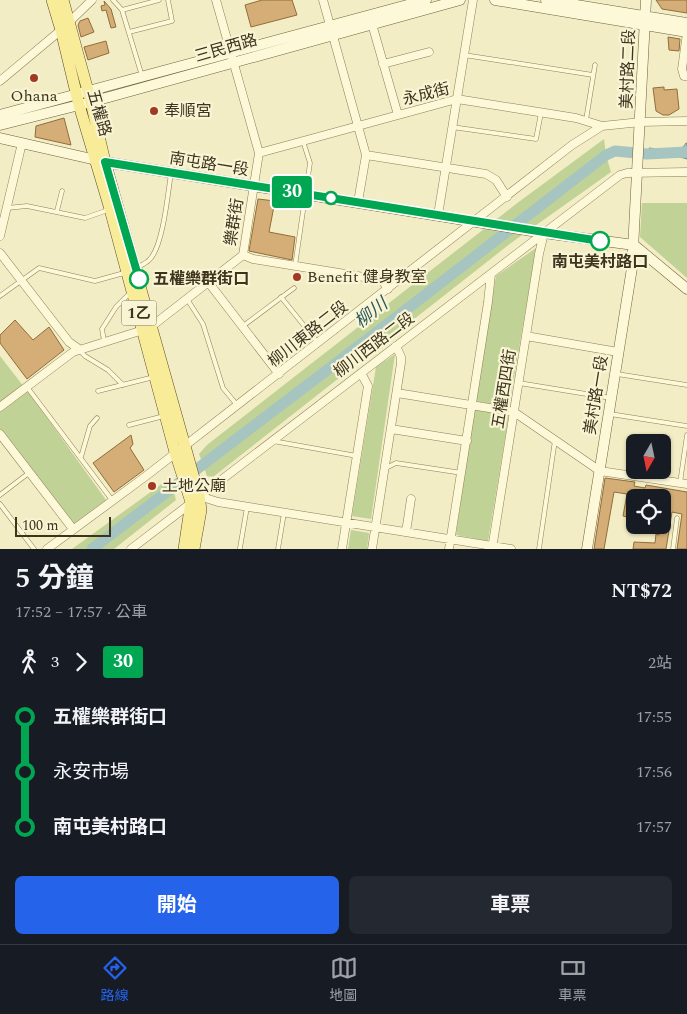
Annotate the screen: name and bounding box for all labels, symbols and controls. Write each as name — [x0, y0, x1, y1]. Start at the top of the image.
street label: 三民西路 — [192, 28, 260, 68]
street label: 美村路二段 — [615, 29, 641, 109]
marker: Ohana — [28, 72, 40, 84]
street label: 永成街 — [400, 77, 452, 111]
place label: Ohana — [10, 84, 58, 108]
street label: 五權路 — [81, 87, 117, 139]
place label: 奉順宮 — [164, 99, 212, 123]
marker: 奉順宮 — [148, 105, 160, 117]
street label: 南屯路一段 — [168, 146, 250, 182]
line badge: 30 — [270, 176, 314, 208]
text: 30 — [282, 178, 302, 205]
unlabelled marker — [324, 191, 338, 205]
street label: 樂群街 — [218, 196, 250, 248]
marker: 南屯美村路口 — [590, 231, 610, 251]
place label: 南屯美村路口 — [552, 250, 648, 274]
place label: Benefit 健身教室 — [307, 265, 427, 289]
place label: 五權樂群街口 — [153, 267, 249, 291]
marker: 五權樂群街口 — [129, 269, 149, 289]
marker: Benefit 健身教室 — [291, 271, 303, 283]
water label: 柳川 — [349, 290, 395, 335]
street label: 柳川東路二段 — [263, 295, 353, 373]
road number: 1乙 — [122, 300, 156, 326]
street label: 柳川西路二段 — [328, 307, 420, 383]
street label: 五權西四街 — [486, 348, 522, 430]
street label: 美村路一段 — [578, 354, 614, 436]
north arrow — [626, 434, 671, 479]
map controls — [626, 434, 671, 534]
place label: 土地公廟 — [162, 474, 226, 498]
marker: 土地公廟 — [146, 480, 158, 492]
button: locate — [626, 489, 671, 534]
scale bar — [15, 514, 111, 537]
text: 100 m — [22, 515, 59, 536]
text: 5 分鐘 — [15, 557, 94, 600]
text: NT$72 — [611, 577, 672, 606]
text: 17:52 – 17:57 · 公車 — [15, 600, 147, 624]
icon: walk — [15, 648, 43, 676]
icon: forward — [67, 648, 95, 676]
text: 30 — [113, 648, 133, 675]
text: 3 — [51, 650, 59, 674]
text: 2站 — [648, 651, 672, 675]
text: 五權樂群街口 — [53, 703, 167, 732]
text: 17:55 — [636, 705, 672, 729]
text: 永安市場 — [53, 758, 129, 787]
text: 17:56 — [636, 760, 672, 784]
text: 南屯美村路口 — [53, 813, 167, 842]
text: 17:57 — [636, 815, 672, 839]
button: 開始 — [15, 876, 339, 934]
button: 車票 — [349, 876, 672, 934]
tab: 路線 — [101, 954, 129, 1006]
tab: 地圖 — [330, 954, 358, 1006]
tab: 車票 — [559, 954, 587, 1006]

